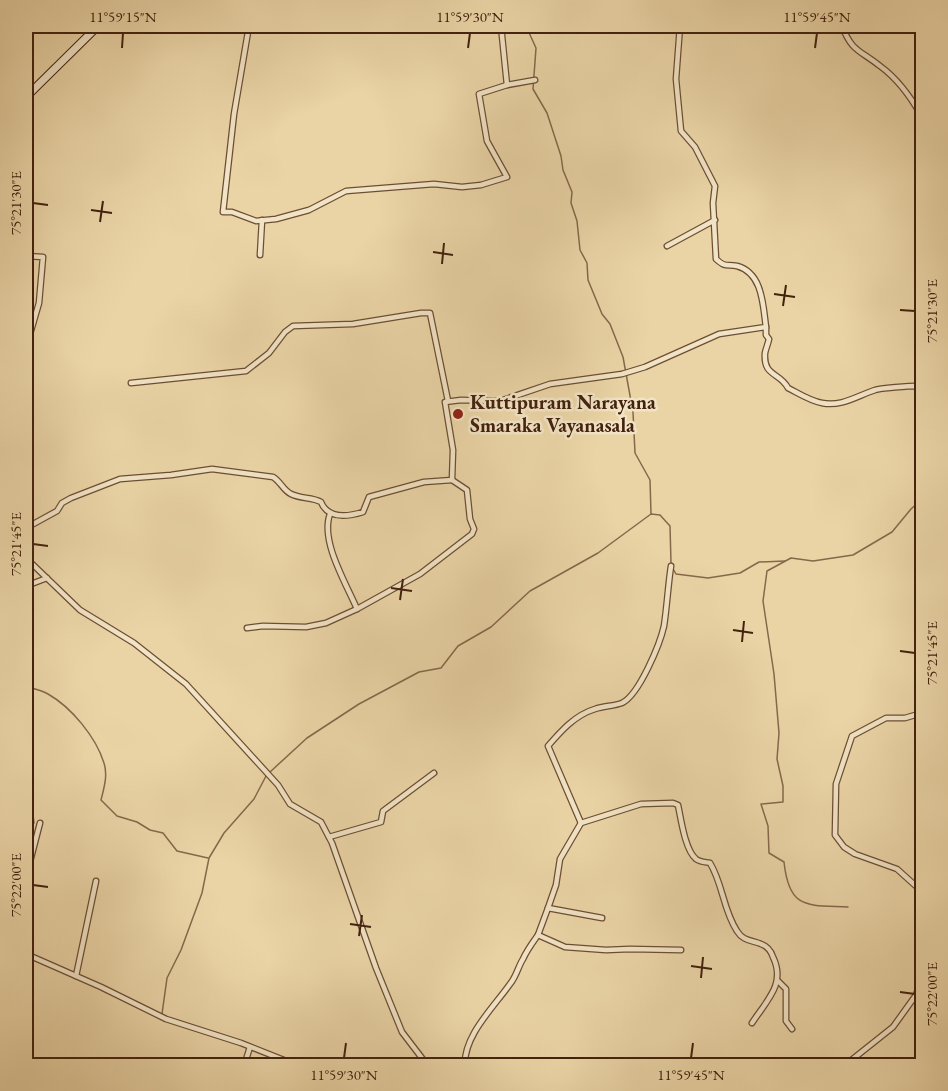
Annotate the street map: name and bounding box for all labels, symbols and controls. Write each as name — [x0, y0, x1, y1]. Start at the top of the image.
text: 11°59'15"N — [89, 7, 157, 26]
text: 11°59'30"N — [436, 7, 504, 26]
text: 11°59'45"N — [783, 7, 851, 26]
text: 75°21'30"E — [6, 170, 25, 235]
text: 75°21'30"E — [922, 278, 941, 343]
place label: Kuttipuram Narayana Smaraka Vayanasala — [470, 389, 656, 438]
marker: Kuttipuram Narayana Smaraka Vayanasala — [451, 407, 465, 421]
text: 75°21'45"E — [6, 511, 25, 576]
text: 75°21'45"E — [922, 620, 941, 685]
text: 75°22'00"E — [6, 852, 25, 917]
text: 75°22'00"E — [922, 961, 941, 1026]
text: 11°59'30"N — [310, 1065, 378, 1084]
text: 11°59'45"N — [657, 1065, 725, 1084]

